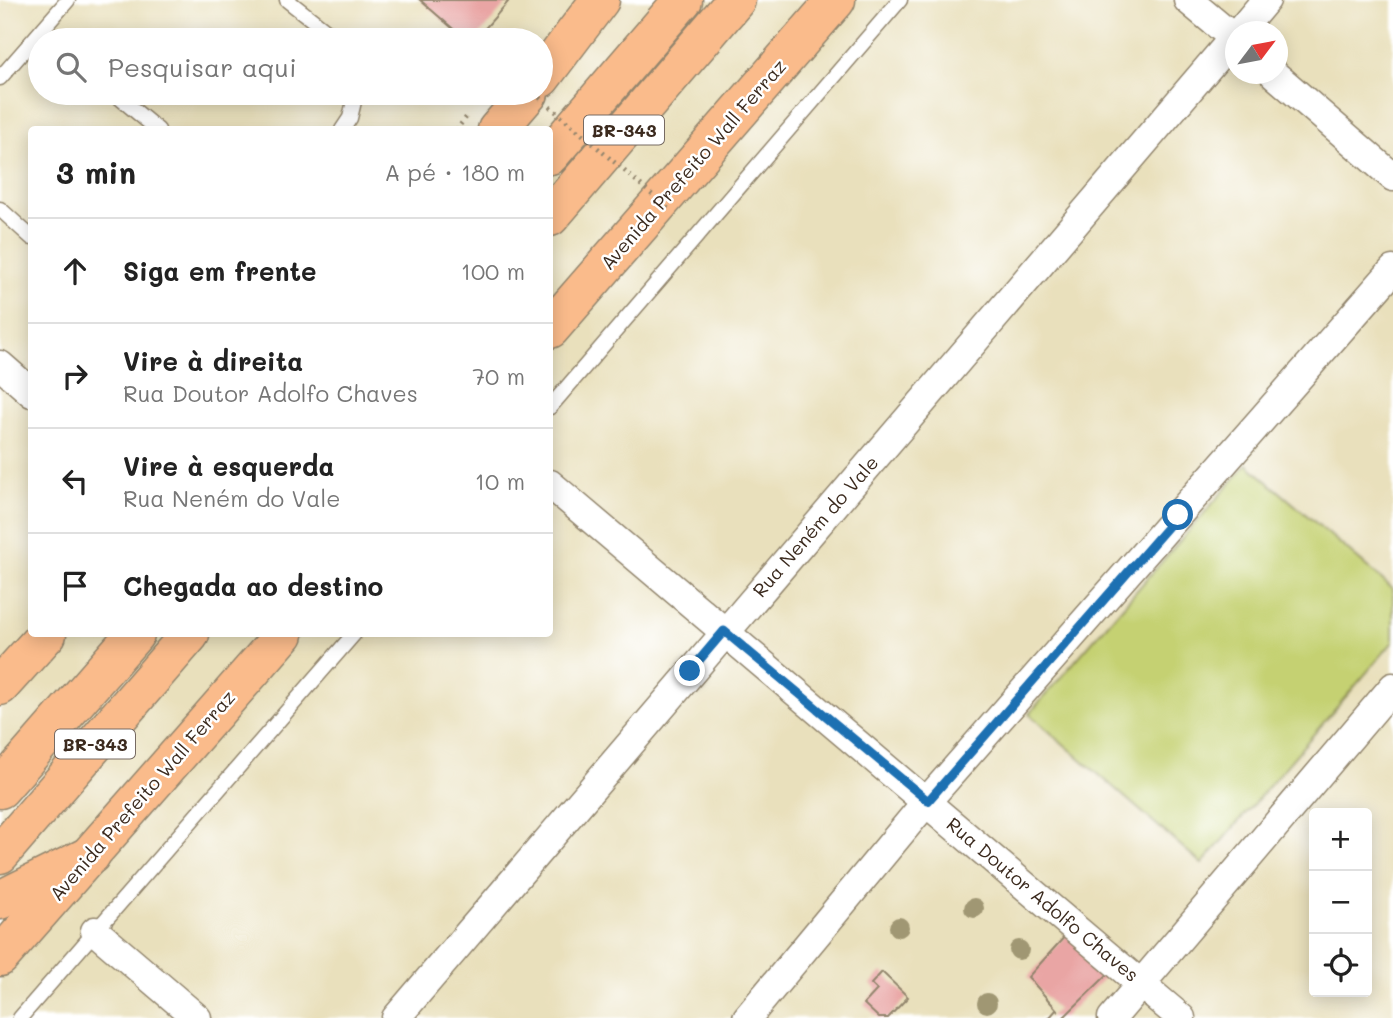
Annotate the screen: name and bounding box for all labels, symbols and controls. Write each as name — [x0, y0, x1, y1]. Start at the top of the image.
north arrow — [1225, 21, 1288, 84]
search box — [28, 28, 553, 105]
icon: search — [52, 48, 90, 86]
text: Pesquisar aqui — [108, 50, 297, 84]
street label: Avenida Prefeito Wall Ferraz — [595, 54, 791, 274]
road number: BR-343 — [584, 116, 664, 145]
text: 3 min — [56, 152, 136, 192]
text: A pé · 180 m — [384, 157, 525, 187]
icon: ahead — [56, 252, 94, 290]
text: Siga em frente — [123, 254, 317, 288]
text: 100 m — [461, 256, 525, 286]
text: Vire à direita — [123, 344, 303, 378]
icon: right — [56, 357, 94, 395]
text: 70 m — [472, 361, 525, 391]
text: Rua Doutor Adolfo Chaves — [123, 378, 418, 408]
text: Vire à esquerda — [123, 449, 334, 483]
street label: Rua Neném do Vale — [747, 450, 883, 602]
icon: left — [56, 462, 94, 500]
text: 10 m — [475, 466, 525, 496]
text: Rua Neném do Vale — [123, 483, 341, 513]
route start — [1162, 499, 1193, 530]
icon: arrive — [56, 567, 94, 605]
text: Chegada ao destino — [123, 569, 383, 603]
route end — [674, 655, 705, 686]
street label: Avenida Prefeito Wall Ferraz — [44, 685, 240, 905]
road number: BR-343 — [55, 730, 135, 758]
map controls — [1309, 808, 1372, 997]
button: + — [1309, 808, 1372, 871]
street label: Rua Doutor Adolfo Chaves — [942, 811, 1144, 987]
button: − — [1309, 871, 1372, 934]
button: locate — [1309, 934, 1372, 997]

